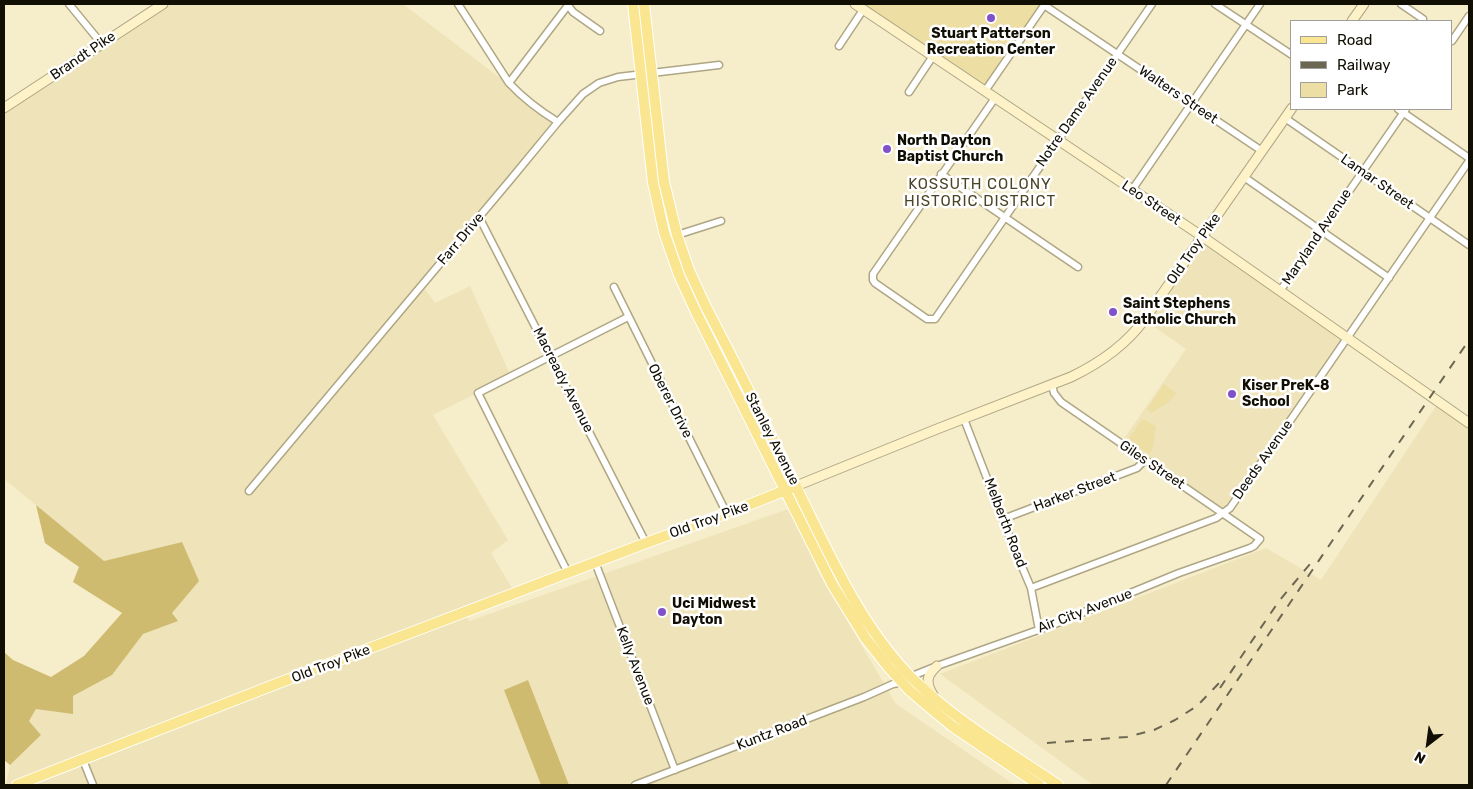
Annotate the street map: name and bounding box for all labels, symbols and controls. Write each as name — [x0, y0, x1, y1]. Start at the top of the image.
marker: Stuart Patterson Recreation Center — [985, 12, 997, 24]
legend — [1290, 20, 1453, 110]
place label: Stuart Patterson Recreation Center — [927, 26, 1055, 58]
street label: Brandt Pike — [47, 28, 119, 84]
text: Road — [1337, 31, 1373, 49]
street label: Notre Dame Avenue — [1033, 54, 1121, 170]
text: Railway — [1337, 56, 1391, 74]
street label: Walters Street — [1135, 62, 1221, 128]
text: Park — [1337, 81, 1368, 99]
place label: North Dayton Baptist Church — [897, 133, 1003, 166]
marker: North Dayton Baptist Church — [881, 143, 893, 155]
street label: Lamar Street — [1337, 151, 1417, 213]
district label: KOSSUTH COLONY HISTORIC DISTRICT — [902, 176, 1058, 211]
street label: Leo Street — [1118, 177, 1184, 229]
street label: Maryland Avenue — [1279, 186, 1355, 288]
street label: Farr Drive — [434, 209, 488, 269]
street label: Old Troy Pike — [1163, 210, 1225, 288]
place label: Saint Stephens Catholic Church — [1123, 296, 1236, 328]
marker: Saint Stephens Catholic Church — [1107, 306, 1119, 318]
street label: Macready Avenue — [529, 325, 597, 435]
street label: Oberer Drive — [644, 361, 696, 441]
place label: Kiser PreK-8 School — [1242, 378, 1330, 411]
marker: Kiser PreK-8 School — [1226, 388, 1238, 400]
street label: Stanley Avenue — [741, 390, 803, 488]
street label: Deeds Avenue — [1229, 417, 1297, 503]
street label: Giles Street — [1116, 437, 1188, 493]
street label: Harker Street — [1031, 469, 1119, 515]
street label: Melberth Road — [980, 476, 1030, 570]
street label: Old Troy Pike — [667, 498, 751, 542]
street label: Air City Avenue — [1035, 585, 1135, 637]
place label: Uci Midwest Dayton — [672, 596, 756, 628]
marker: Uci Midwest Dayton — [656, 606, 668, 618]
street label: Kelly Avenue — [612, 624, 658, 708]
street label: Old Troy Pike — [289, 641, 373, 687]
street label: Kuntz Road — [734, 712, 810, 754]
north arrow — [1403, 719, 1453, 769]
text: N — [1412, 748, 1429, 767]

